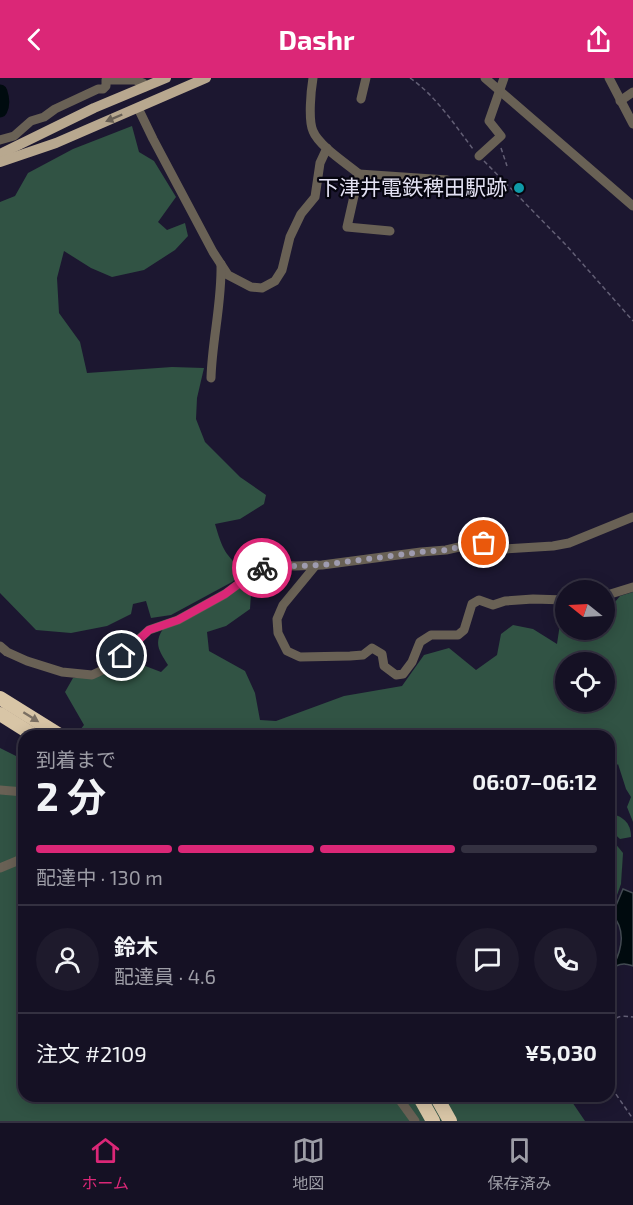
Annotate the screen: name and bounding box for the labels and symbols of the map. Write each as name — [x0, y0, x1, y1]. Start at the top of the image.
one-way arrow — [105, 114, 123, 123]
place label: 下津井電鉄稗田駅跡 — [318, 174, 507, 199]
marker: 下津井電鉄稗田駅跡 — [512, 181, 526, 195]
pin — [458, 517, 509, 568]
courier — [232, 538, 292, 598]
north arrow — [555, 580, 615, 640]
pin — [96, 630, 147, 681]
one-way arrow — [22, 712, 39, 723]

